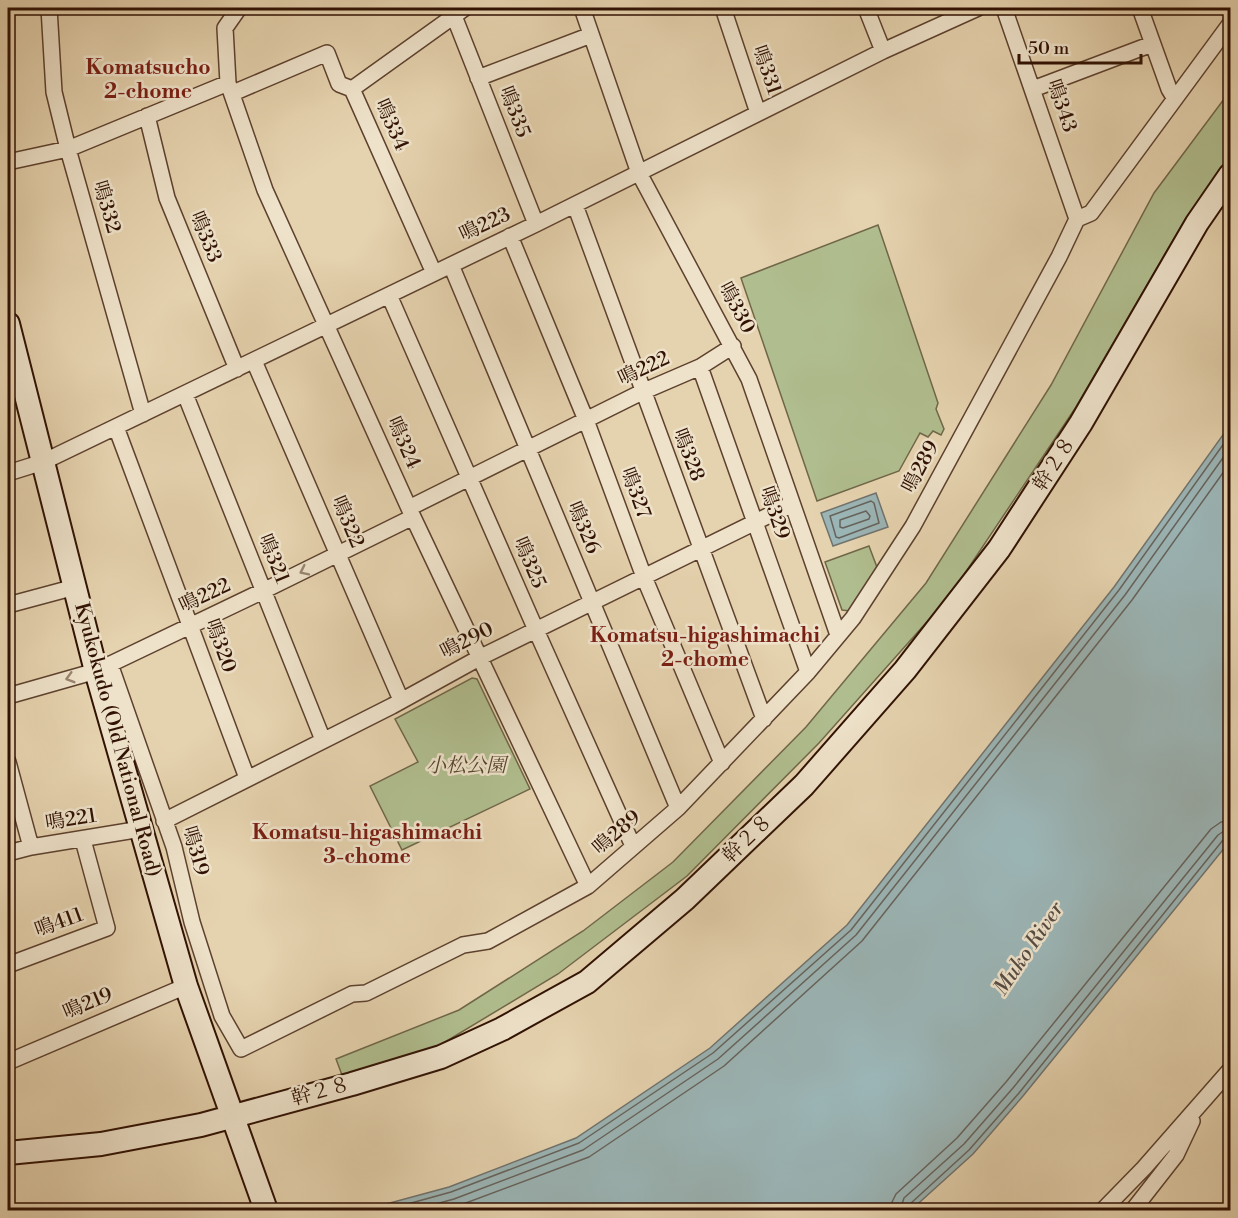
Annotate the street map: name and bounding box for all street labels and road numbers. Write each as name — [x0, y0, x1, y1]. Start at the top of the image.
street label: 鳴331 — [746, 42, 786, 98]
street label: 鳴343 — [1040, 76, 1082, 136]
street label: 鳴335 — [493, 83, 535, 141]
street label: 鳴334 — [369, 95, 414, 155]
street label: 鳴332 — [87, 178, 125, 236]
street label: 鳴223 — [455, 202, 515, 248]
street label: 鳴333 — [183, 208, 227, 266]
street label: 鳴330 — [712, 278, 760, 338]
street label: 鳴222 — [614, 346, 674, 392]
street label: 鳴324 — [380, 413, 426, 473]
street label: 鳴328 — [667, 425, 709, 485]
street label: 幹２８ — [1028, 432, 1082, 496]
street label: 鳴289 — [897, 437, 945, 497]
street label: 鳴327 — [614, 464, 656, 522]
street label: 鳴329 — [753, 483, 795, 543]
street label: 鳴322 — [325, 492, 369, 552]
street label: 鳴326 — [561, 498, 605, 558]
street label: 鳴321 — [252, 531, 294, 588]
street label: 鳴325 — [507, 534, 551, 592]
street label: 鳴222 — [175, 573, 235, 619]
street label: Kyukokudo (Old National Road) — [68, 600, 166, 880]
street label: 鳴320 — [199, 616, 241, 676]
street label: 鳴290 — [436, 617, 498, 665]
street label: 鳴221 — [44, 804, 99, 836]
street label: 鳴289 — [588, 805, 646, 861]
street label: 幹２８ — [718, 809, 778, 869]
street label: 鳴319 — [176, 823, 214, 879]
street label: 鳴411 — [31, 903, 87, 943]
street label: 鳴219 — [59, 982, 117, 1026]
street label: 幹２８ — [289, 1072, 353, 1112]

